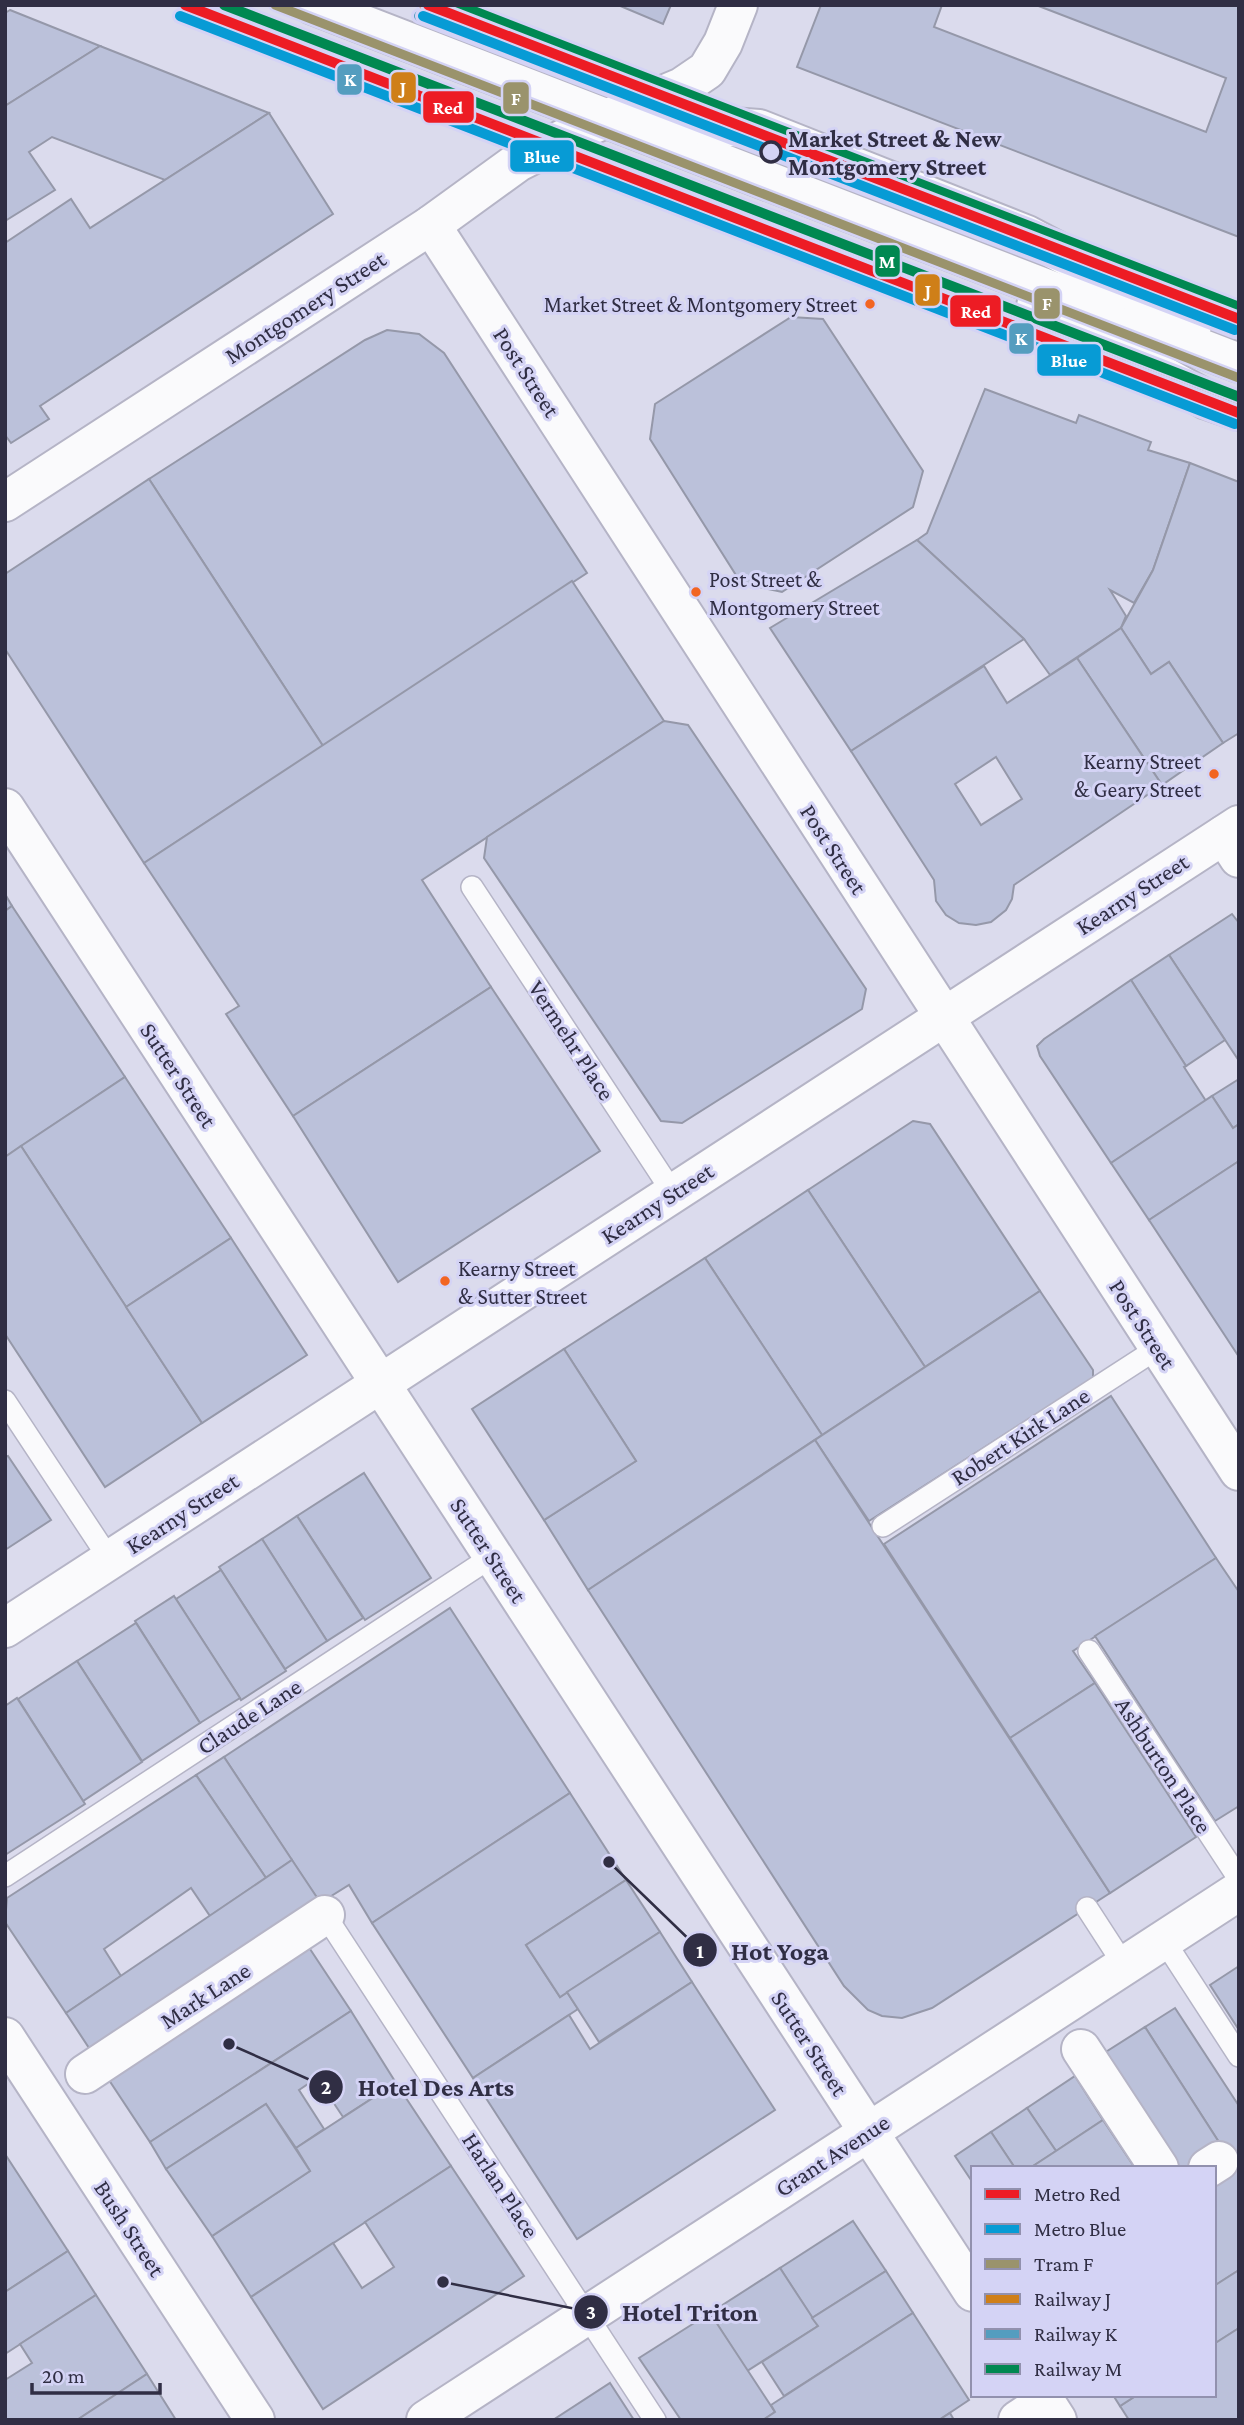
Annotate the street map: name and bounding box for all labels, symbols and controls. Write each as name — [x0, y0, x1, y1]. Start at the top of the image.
line badge: K — [336, 63, 363, 96]
text: K — [344, 69, 357, 90]
line badge: J — [390, 71, 417, 104]
text: J — [398, 77, 406, 98]
line badge: F — [502, 81, 530, 115]
text: F — [511, 88, 521, 109]
line badge: Red — [422, 90, 475, 124]
text: Red — [433, 97, 464, 118]
place label: Market Street & New Montgomery Street — [788, 125, 1002, 180]
line badge: Blue — [509, 139, 575, 173]
marker: Market Street & New Montgomery Street — [760, 141, 782, 163]
text: Blue — [524, 146, 560, 167]
street label: Montgomery Street — [220, 244, 391, 369]
line badge: M — [874, 244, 901, 278]
text: M — [879, 251, 895, 272]
line badge: J — [914, 273, 941, 307]
text: J — [923, 280, 931, 301]
line badge: F — [1033, 287, 1061, 320]
place label: Market Street & Montgomery Street — [544, 292, 858, 317]
text: F — [1042, 293, 1052, 314]
line badge: Red — [949, 294, 1002, 328]
marker: Market Street & Montgomery Street — [863, 297, 877, 311]
text: Red — [961, 301, 992, 322]
street label: Post Street — [488, 322, 567, 423]
line badge: K — [1008, 322, 1035, 355]
text: K — [1015, 328, 1028, 349]
line badge: Blue — [1036, 343, 1102, 377]
text: Blue — [1051, 350, 1087, 371]
place label: Post Street & Montgomery Street — [709, 567, 880, 620]
marker: Post Street & Montgomery Street — [689, 585, 703, 599]
place label: Kearny Street & Geary Street — [1074, 749, 1202, 802]
marker: Kearny Street & Geary Street — [1207, 767, 1221, 781]
street label: Post Street — [795, 799, 874, 900]
street label: Kearny Street — [1071, 847, 1194, 940]
street label: Vermehr Place — [523, 975, 621, 1105]
street label: Sutter Street — [135, 1018, 223, 1133]
street label: Kearny Street — [596, 1156, 719, 1249]
place label: Kearny Street & Sutter Street — [458, 1256, 588, 1309]
marker: Kearny Street & Sutter Street — [438, 1274, 452, 1288]
street label: Post Street — [1104, 1274, 1183, 1375]
street label: Robert Kirk Lane — [946, 1381, 1094, 1491]
street label: Kearny Street — [121, 1466, 244, 1559]
street label: Sutter Street — [445, 1493, 533, 1608]
street label: Claude Lane — [192, 1672, 306, 1760]
street label: Ashburton Place — [1110, 1692, 1218, 1838]
callout: Hot Yoga — [683, 1927, 843, 1974]
text: Hot Yoga — [731, 1937, 829, 1966]
text: 1 — [696, 1939, 704, 1963]
street label: Mark Lane — [155, 1956, 255, 2034]
street label: Sutter Street — [766, 1986, 854, 2101]
callout: Hotel Des Arts — [309, 2063, 528, 2110]
text: Hotel Des Arts — [358, 2073, 514, 2102]
text: 2 — [321, 2075, 332, 2099]
street label: Grant Avenue — [770, 2108, 894, 2202]
street label: Harlan Place — [457, 2127, 545, 2243]
legend — [971, 2166, 1216, 2397]
street label: Bush Street — [89, 2175, 172, 2282]
text: Metro Red — [1034, 2182, 1121, 2206]
text: Metro Blue — [1034, 2217, 1126, 2241]
text: Tram F — [1034, 2252, 1094, 2276]
text: Railway J — [1034, 2287, 1111, 2311]
callout: Hotel Triton — [573, 2288, 772, 2335]
text: Hotel Triton — [622, 2298, 758, 2327]
text: 3 — [586, 2300, 596, 2324]
text: Railway K — [1034, 2322, 1118, 2346]
scale bar — [32, 2352, 159, 2396]
text: Railway M — [1034, 2357, 1122, 2381]
text: 20 m — [42, 2364, 85, 2388]

